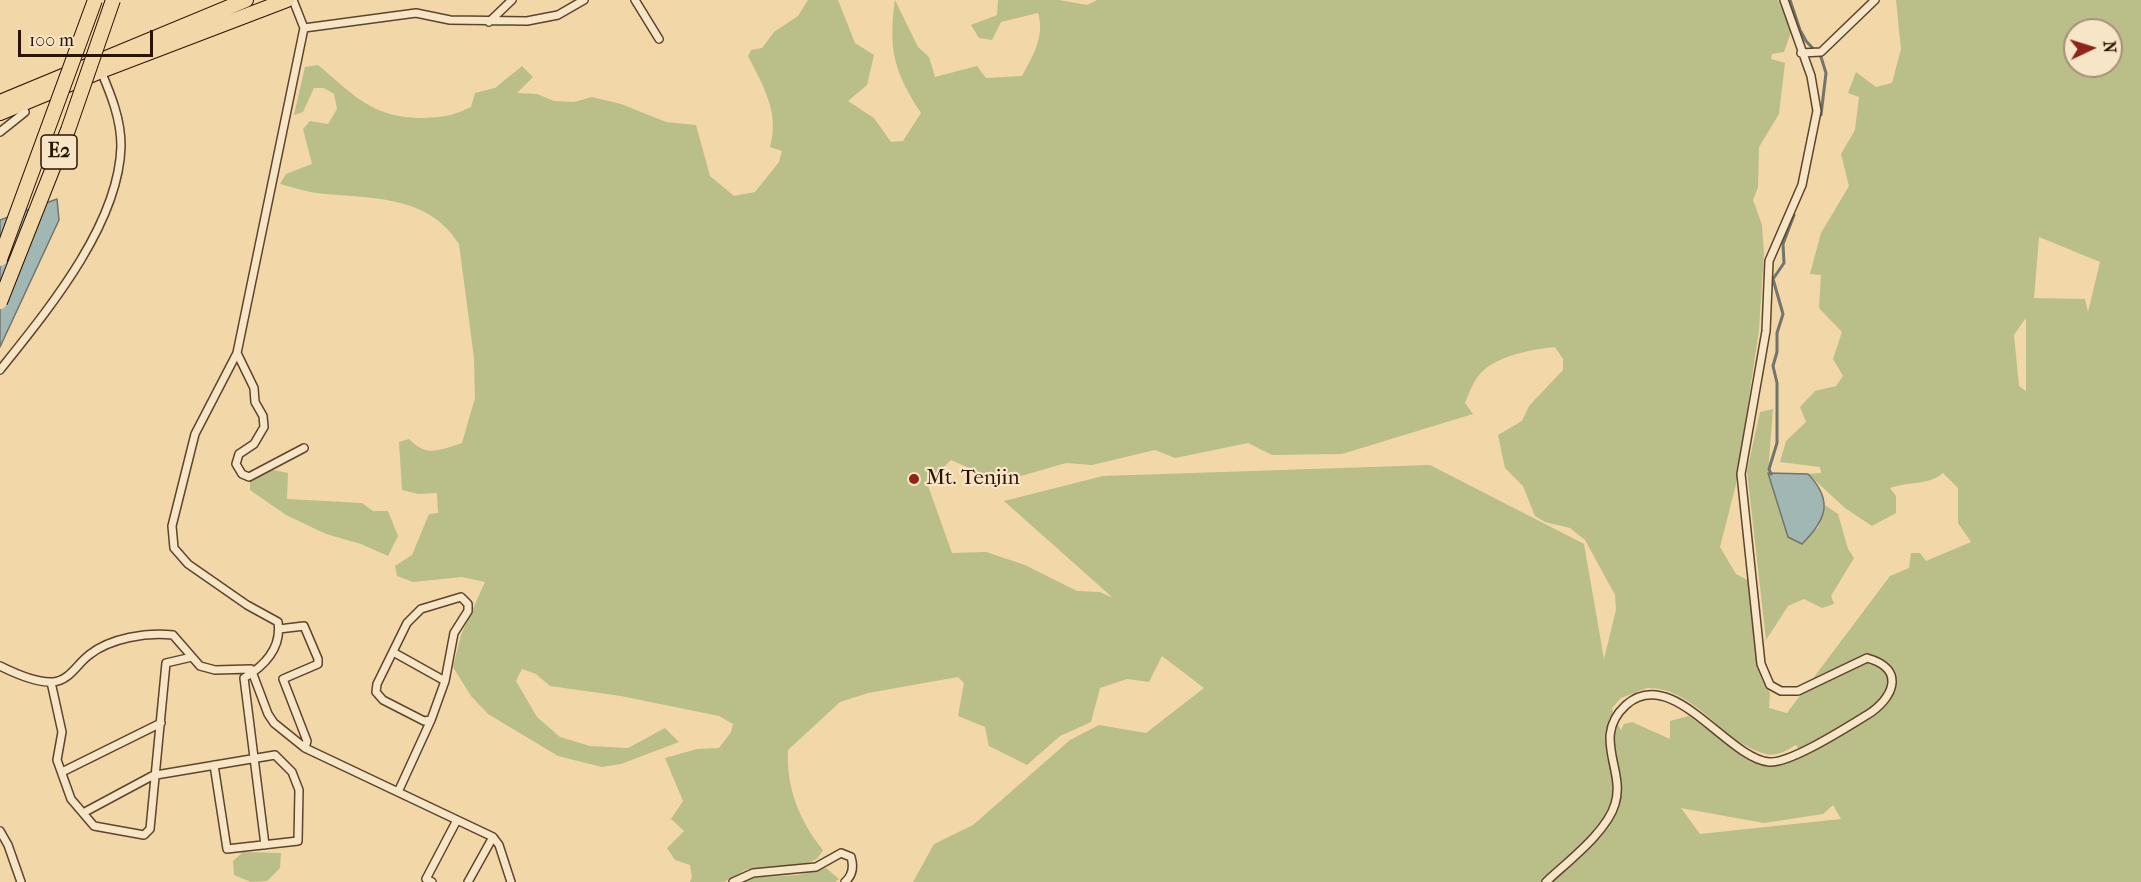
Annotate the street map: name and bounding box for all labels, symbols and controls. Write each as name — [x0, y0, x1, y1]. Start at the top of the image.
scale bar — [21, 18, 156, 56]
north arrow — [2063, 18, 2123, 78]
text: 100 m — [29, 30, 74, 51]
text: N — [2100, 40, 2119, 54]
road number: E2 — [41, 135, 77, 169]
place label: Mt. Tenjin — [926, 466, 1020, 492]
marker: Mt. Tenjin — [907, 472, 921, 486]

